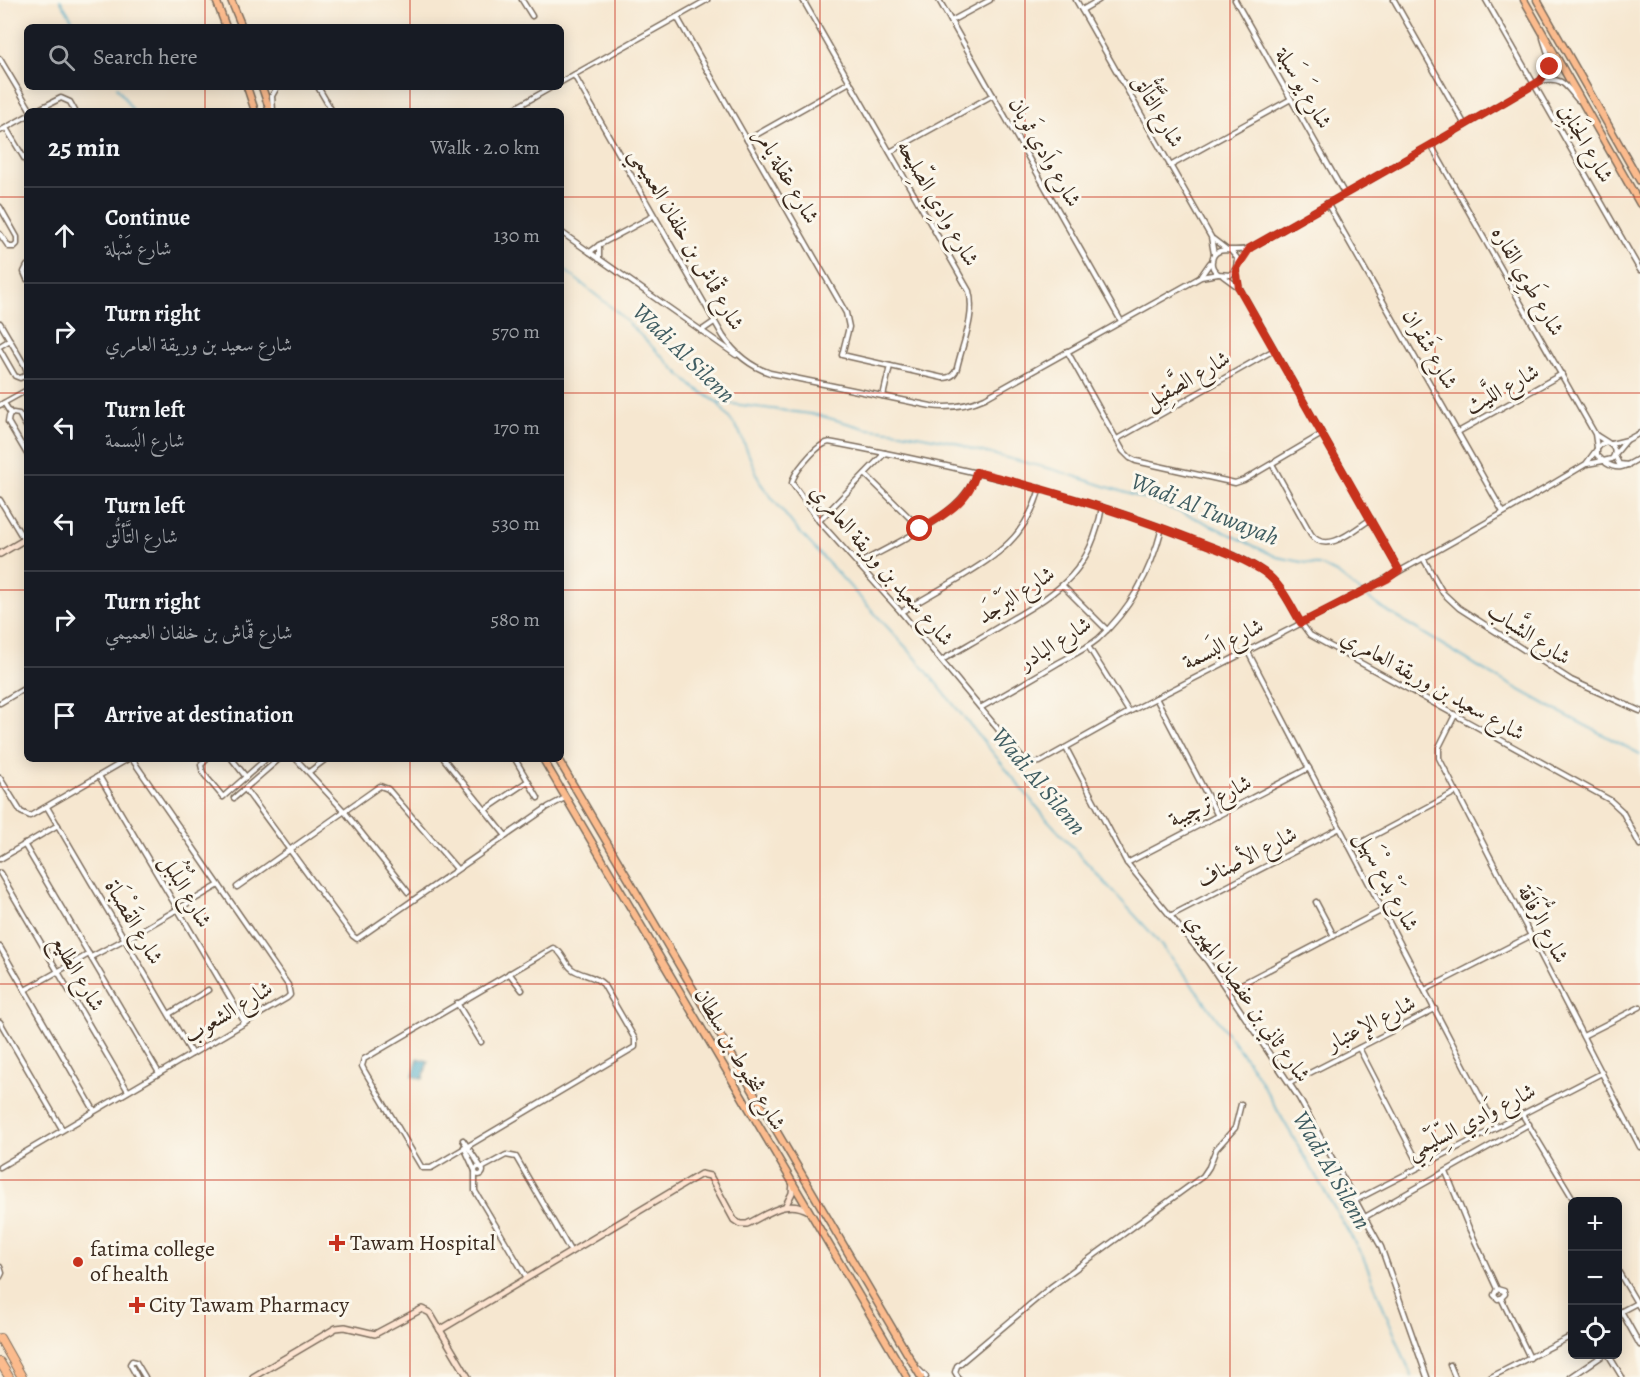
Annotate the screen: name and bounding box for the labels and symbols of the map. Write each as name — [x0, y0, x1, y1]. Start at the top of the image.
street label: شارع يَو سَبلة — [1266, 40, 1340, 136]
route end — [1536, 53, 1562, 79]
street label: شارع التَّألُّق — [1122, 65, 1197, 155]
street label: شارع واَدي ثَوبان — [999, 91, 1090, 214]
street label: شارع الجَنايِن — [1549, 97, 1622, 190]
street label: شارع عقلة يامر — [745, 123, 826, 231]
street label: شارع وادِي الصِّليحه — [887, 134, 987, 273]
street label: شارع قمّاش بن خلفان العميمي — [618, 142, 752, 338]
street label: شارع طَوِي القاره — [1482, 220, 1573, 343]
water label: Wadi Al Silenn — [625, 296, 743, 410]
street label: شارع شَقران — [1392, 303, 1466, 396]
street label: شارع الصَّقِيل — [1136, 340, 1237, 419]
street label: شارع اللَّيث — [1458, 353, 1546, 424]
water label: Wadi Al Tuwayah — [1126, 465, 1284, 553]
street label: شارع سعيد بن وريقة العامري — [801, 477, 961, 655]
route start — [906, 515, 932, 541]
street label: شارع البَرْجَد — [970, 557, 1062, 634]
street label: شارع الشَّباب — [1480, 592, 1579, 675]
street label: شارع البادر — [1011, 609, 1099, 681]
street label: شارع البَسمة — [1177, 610, 1270, 680]
street label: شارع سعيد بن وريقة العامري — [1334, 622, 1530, 751]
water label: Wadi Al Silenn — [984, 720, 1094, 842]
street label: شارع ترچيبة — [1163, 767, 1258, 837]
street label: شارع الأصناف — [1191, 818, 1304, 898]
street label: شارع بَدْع سْهَيل — [1345, 824, 1428, 938]
street label: شارع البُلْبُل — [150, 847, 223, 935]
street label: شارع القَصْبَاة — [95, 873, 172, 972]
street label: شارع الرُّفَاقَة — [1507, 876, 1582, 970]
street label: شارع ثاني بن عفصان المهيري — [1176, 908, 1318, 1090]
street label: شارع الطليع — [41, 929, 112, 1019]
street label: شارع الشعوب — [178, 973, 280, 1053]
street label: شارع شخبوط بن سلطان — [684, 982, 793, 1137]
street label: شارع الإعتبار — [1319, 988, 1422, 1062]
street label: شارع وَادِي السِّلَيْمِي — [1400, 1074, 1543, 1171]
water label: Wadi Al Silenn — [1285, 1105, 1379, 1235]
place label: Tawam Hospital — [350, 1228, 495, 1258]
place label: fatima college of health — [90, 1234, 215, 1289]
marker: Tawam Hospital — [328, 1234, 346, 1252]
marker: fatima college of health — [71, 1255, 85, 1269]
place label: City Tawam Pharmacy — [149, 1290, 349, 1320]
marker: City Tawam Pharmacy — [130, 1298, 144, 1312]

